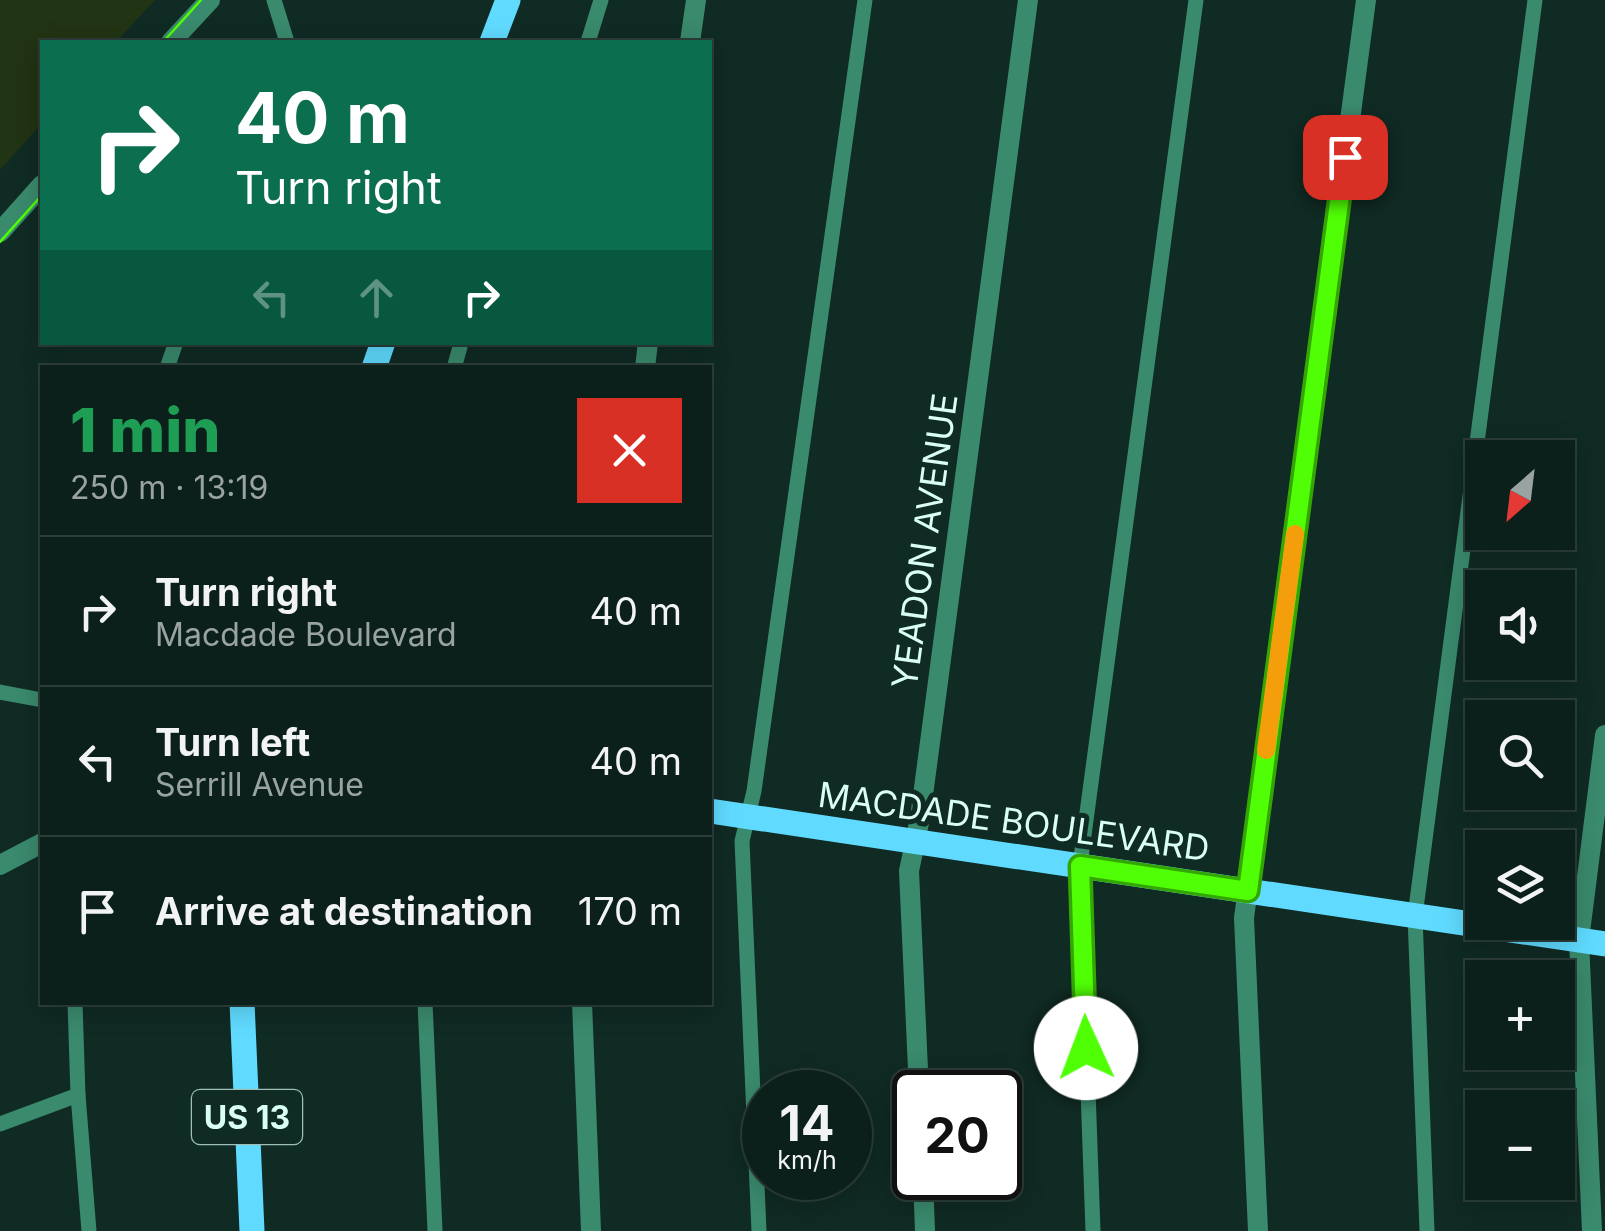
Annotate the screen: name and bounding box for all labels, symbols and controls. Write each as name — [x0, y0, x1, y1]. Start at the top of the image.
text: 40 m — [235, 75, 410, 160]
icon: right — [70, 80, 200, 210]
pin — [1303, 115, 1388, 200]
icon: arrive — [1318, 130, 1373, 185]
text: Turn right — [235, 160, 442, 215]
icon: left — [244, 270, 299, 325]
icon: ahead — [349, 270, 404, 325]
icon: right — [454, 270, 509, 325]
street label: YEADON AVENUE — [882, 391, 966, 691]
text: 1 min — [70, 394, 220, 466]
button: close — [577, 398, 682, 503]
north arrow — [1465, 440, 1575, 550]
map controls — [1465, 440, 1575, 1200]
text: 250 m · 13:19 — [70, 468, 268, 507]
text: Turn right — [155, 569, 337, 615]
button: sound — [1465, 570, 1575, 680]
icon: right — [70, 584, 125, 639]
text: 40 m — [590, 588, 682, 634]
text: Macdade Boulevard — [155, 615, 457, 654]
button: search — [1465, 700, 1575, 810]
text: Turn left — [155, 719, 310, 765]
icon: left — [70, 734, 125, 789]
text: 40 m — [590, 738, 682, 784]
text: Serrill Avenue — [155, 765, 364, 804]
street label: MACDADE BOULEVARD — [816, 773, 1212, 869]
button: layers — [1465, 830, 1575, 940]
icon: arrive — [70, 884, 125, 939]
text: Arrive at destination — [155, 888, 533, 934]
text: 170 m — [578, 888, 682, 934]
button: + — [1465, 960, 1575, 1070]
position arrow — [1034, 996, 1138, 1100]
speed limit sign: 20 — [892, 1070, 1022, 1200]
road number: US 13 — [192, 1090, 302, 1144]
button: − — [1465, 1090, 1575, 1200]
text: 14 — [779, 1093, 835, 1153]
text: km/h — [777, 1145, 837, 1175]

